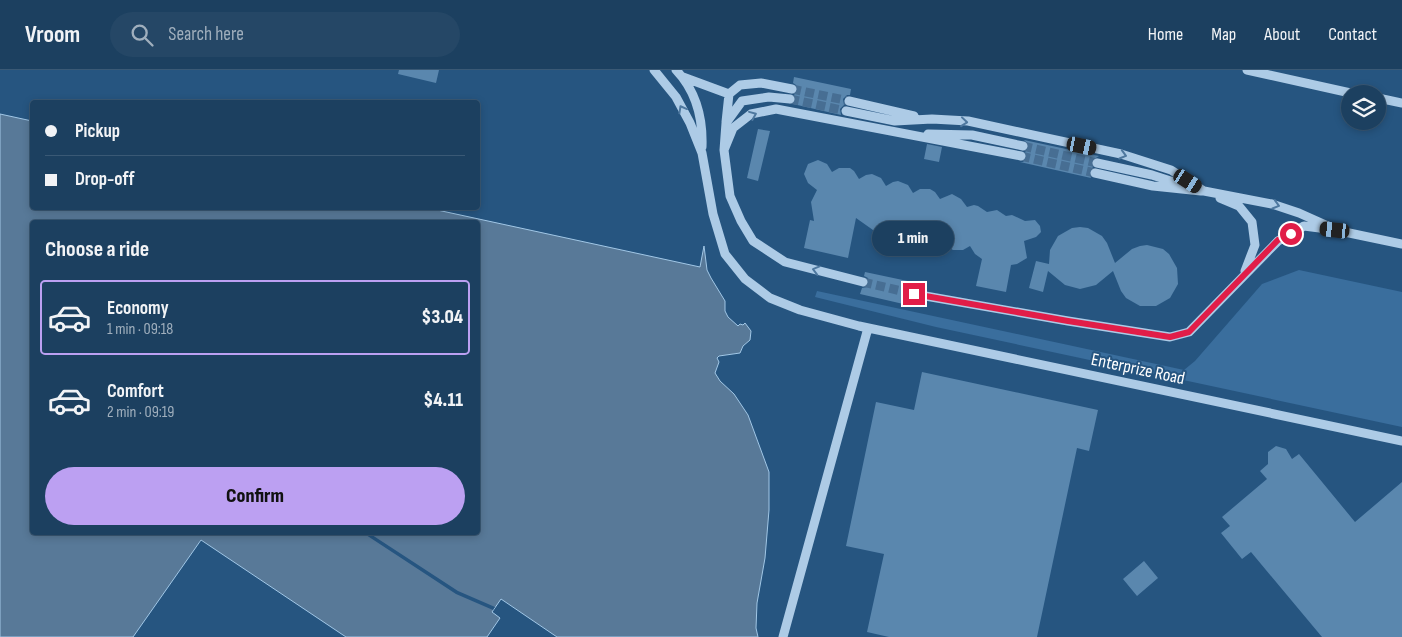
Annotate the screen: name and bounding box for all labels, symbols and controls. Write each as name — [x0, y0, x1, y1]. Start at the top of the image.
search box — [110, 12, 460, 57]
text: Vroom — [25, 20, 80, 49]
icon: search — [128, 21, 156, 49]
text: Search here — [168, 23, 244, 46]
text: Home — [1148, 24, 1183, 45]
text: Map — [1211, 24, 1236, 45]
text: About — [1264, 24, 1300, 45]
text: Contact — [1328, 24, 1377, 45]
map controls — [1341, 85, 1386, 130]
button: layers — [1341, 85, 1386, 130]
one-way arrow — [678, 105, 688, 114]
one-way arrow — [748, 111, 757, 121]
one-way arrow — [961, 116, 969, 127]
text: Pickup — [75, 120, 120, 143]
car — [1065, 136, 1098, 156]
one-way arrow — [1118, 150, 1127, 160]
car — [1171, 167, 1204, 195]
text: Drop-off — [75, 168, 135, 191]
one-way arrow — [1271, 200, 1279, 210]
car — [1319, 221, 1350, 239]
callout: 1 min — [873, 222, 955, 256]
route start — [1280, 223, 1302, 245]
text: 1 min — [898, 229, 928, 248]
text: Choose a ride — [45, 236, 149, 263]
one-way arrow — [811, 265, 820, 276]
route end — [903, 283, 925, 305]
icon: car — [47, 295, 92, 340]
text: Economy — [107, 297, 169, 320]
text: $3.04 — [422, 306, 463, 329]
text: 1 min · 09:18 — [107, 320, 173, 339]
street label: Enterprize Road — [1089, 349, 1187, 389]
icon: car — [47, 378, 92, 423]
text: Comfort — [107, 380, 164, 403]
text: $4.11 — [424, 389, 463, 412]
text: 2 min · 09:19 — [107, 403, 174, 422]
button: Confirm — [45, 467, 465, 525]

